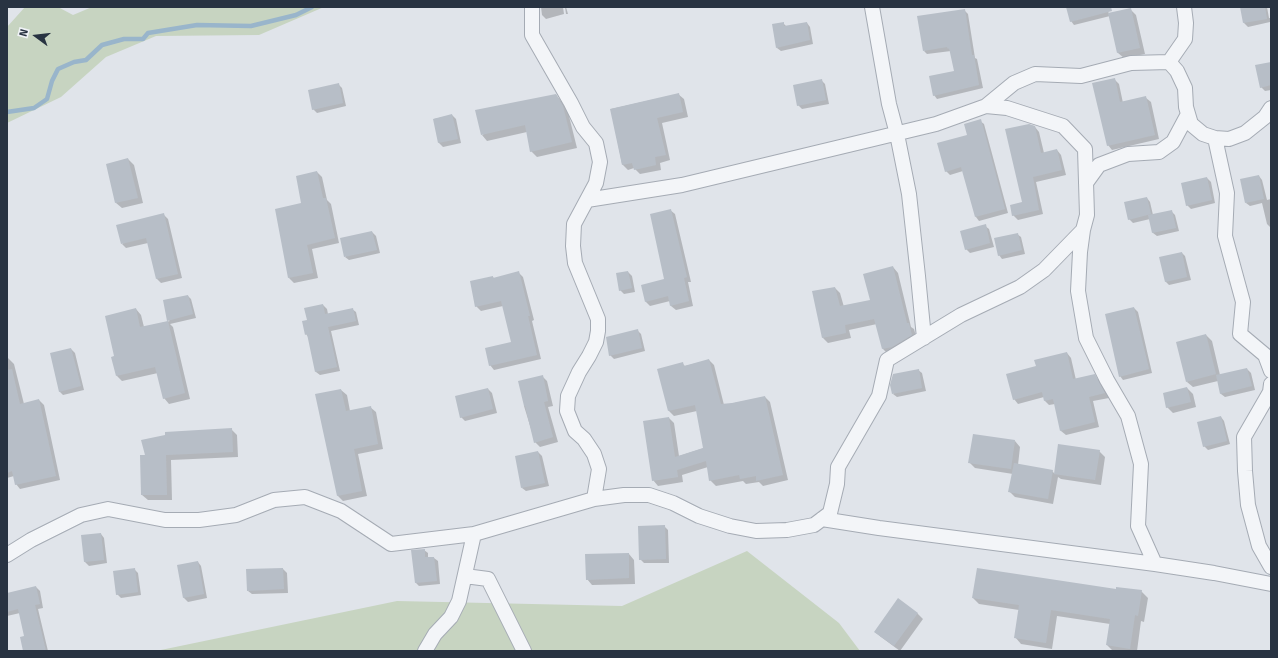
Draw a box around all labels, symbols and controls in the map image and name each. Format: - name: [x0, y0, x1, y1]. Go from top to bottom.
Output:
- north arrow: [16, 16, 56, 56]
- text: N: [17, 28, 31, 38]

